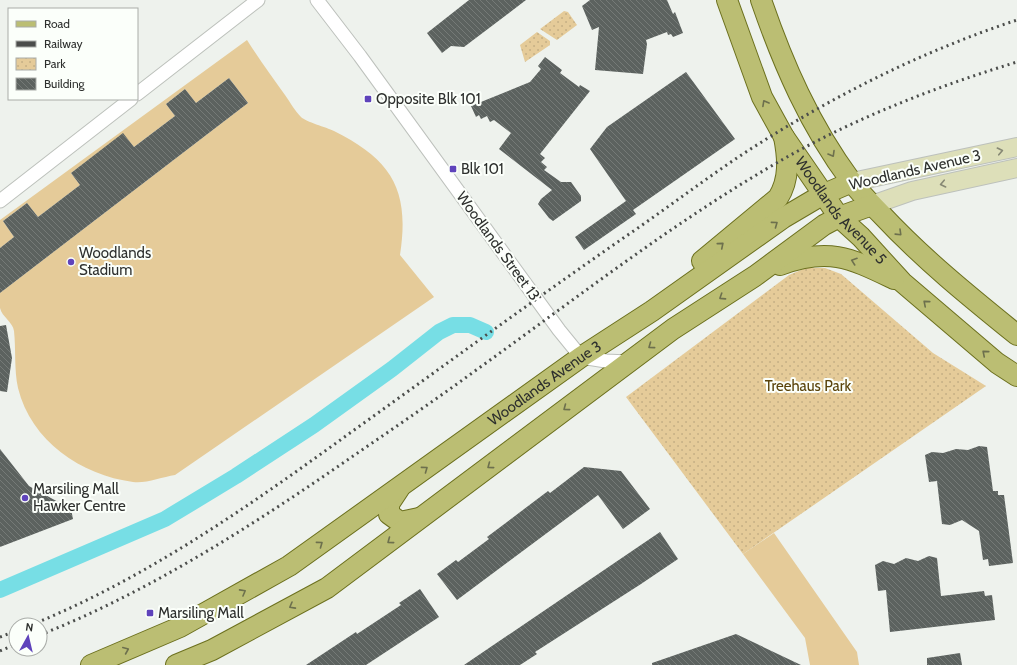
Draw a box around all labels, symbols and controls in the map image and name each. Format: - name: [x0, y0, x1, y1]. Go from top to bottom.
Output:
- legend: [8, 8, 138, 100]
- text: Road: [44, 16, 70, 31]
- text: Railway: [44, 36, 82, 51]
- text: Park: [44, 56, 66, 71]
- text: Building: [44, 76, 86, 91]
- place label: Opposite Blk 101: [376, 90, 481, 108]
- marker: Opposite Blk 101: [363, 94, 373, 104]
- one-way arrow: [763, 99, 770, 107]
- street label: Woodlands Avenue 3: [847, 146, 983, 194]
- one-way arrow: [996, 148, 1003, 156]
- one-way arrow: [828, 150, 835, 157]
- street label: Woodlands Avenue 5: [791, 153, 890, 268]
- place label: Blk 101: [461, 160, 504, 178]
- marker: Blk 101: [448, 164, 458, 174]
- one-way arrow: [940, 179, 946, 187]
- street label: Woodlands Street 13: [452, 188, 544, 304]
- one-way arrow: [770, 222, 777, 229]
- one-way arrow: [894, 228, 902, 236]
- one-way arrow: [716, 243, 724, 250]
- place label: Woodlands Stadium: [79, 244, 151, 279]
- marker: Woodlands Stadium: [66, 257, 76, 267]
- one-way arrow: [851, 257, 858, 266]
- one-way arrow: [719, 293, 726, 300]
- one-way arrow: [924, 301, 931, 308]
- street label: Woodlands Avenue 3: [485, 337, 605, 430]
- one-way arrow: [648, 341, 655, 348]
- one-way arrow: [982, 351, 990, 358]
- park label: Treehaus Park: [765, 377, 851, 395]
- one-way arrow: [564, 404, 571, 411]
- one-way arrow: [488, 461, 495, 468]
- one-way arrow: [421, 466, 428, 474]
- place label: Marsiling Mall Hawker Centre: [33, 480, 126, 515]
- marker: Marsiling Mall Hawker Centre: [20, 493, 30, 503]
- one-way arrow: [387, 536, 394, 543]
- one-way arrow: [316, 542, 323, 549]
- one-way arrow: [239, 589, 246, 596]
- one-way arrow: [289, 602, 296, 609]
- place label: Marsiling Mall: [158, 604, 244, 622]
- marker: Marsiling Mall: [145, 608, 155, 618]
- north arrow: [8, 617, 48, 657]
- text: N: [25, 620, 34, 635]
- one-way arrow: [123, 646, 130, 654]

